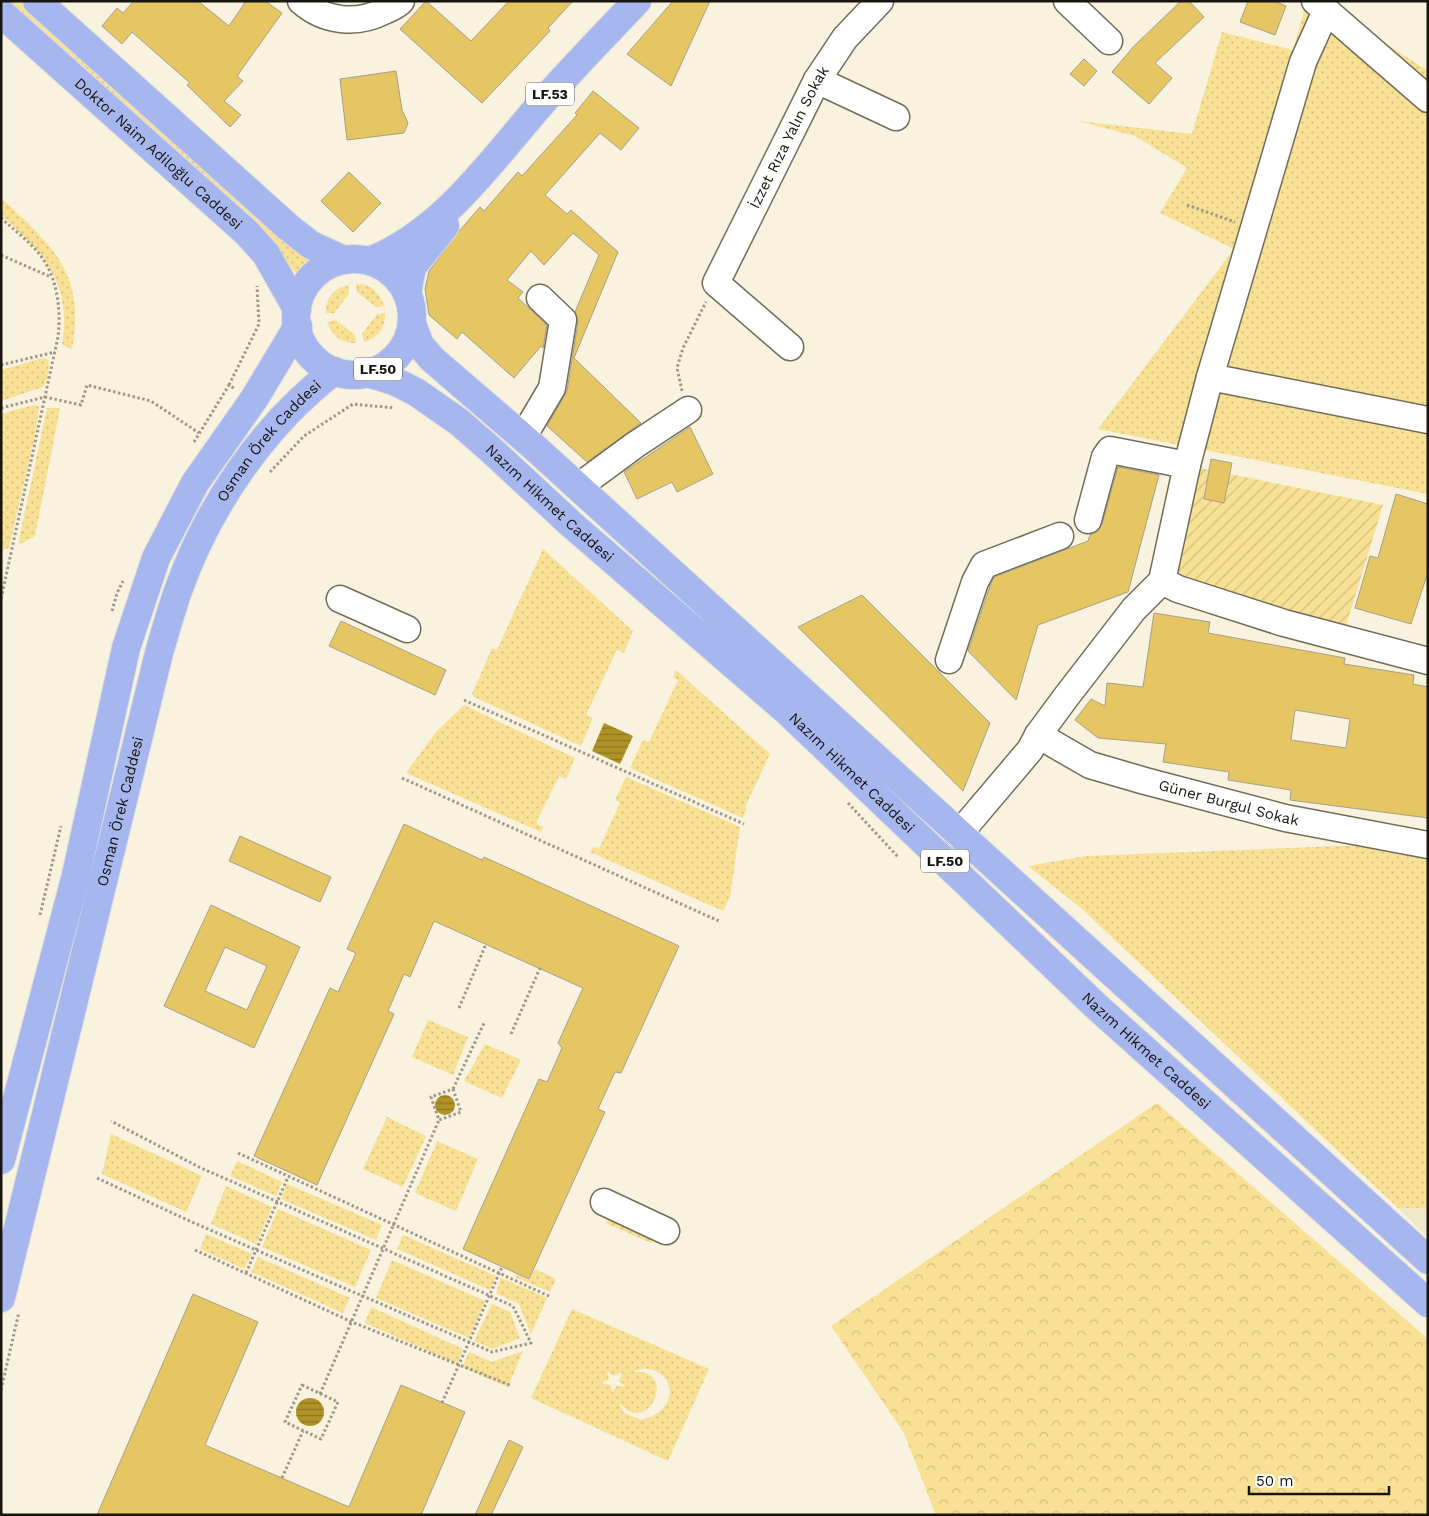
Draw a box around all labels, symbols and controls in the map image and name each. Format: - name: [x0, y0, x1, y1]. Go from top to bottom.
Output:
- street label: İzzet Rıza Yalın Sokak: [746, 62, 833, 211]
- street label: Doktor Naim Adiloğlu Caddesi: [71, 74, 246, 233]
- road number: LF.53: [526, 82, 574, 106]
- road number: LF.50: [354, 358, 402, 380]
- street label: Osman Örek Caddesi: [213, 376, 325, 505]
- street label: Nazım Hikmet Caddesi: [482, 441, 617, 566]
- street label: Nazım Hikmet Caddesi: [785, 709, 918, 837]
- street label: Osman Örek Caddesi: [93, 735, 147, 888]
- street label: Güner Burgul Sokak: [1157, 776, 1301, 830]
- road number: LF.50: [921, 849, 969, 872]
- street label: Nazım Hikmet Caddesi: [1078, 988, 1214, 1113]
- scale bar: [1249, 1464, 1389, 1496]
- text: 50 m: [1256, 1472, 1293, 1490]

